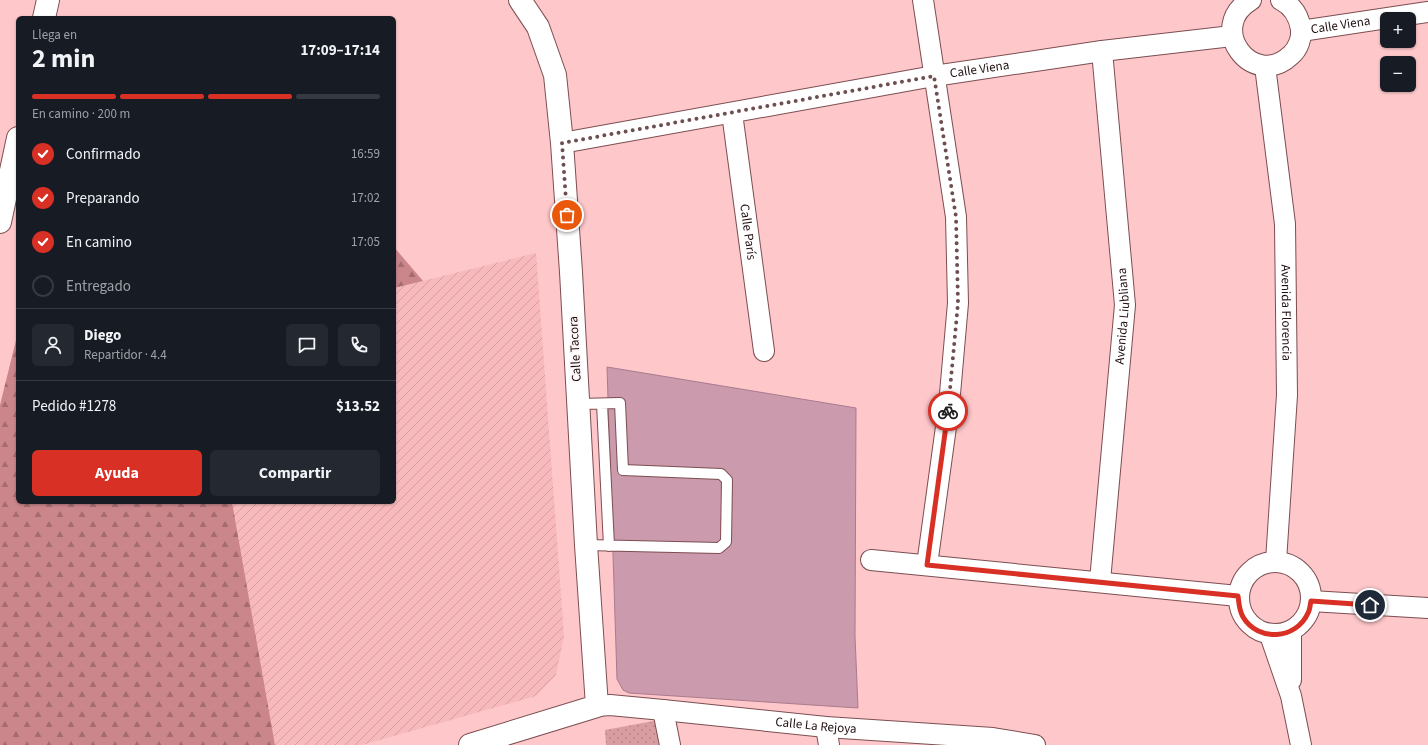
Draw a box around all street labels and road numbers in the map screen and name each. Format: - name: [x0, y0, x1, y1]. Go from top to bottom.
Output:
- street label: Calle Viena: [1310, 12, 1371, 38]
- street label: Calle Viena: [949, 56, 1010, 83]
- street label: Calle París: [735, 203, 761, 262]
- street label: Avenida Florencia: [1276, 264, 1296, 361]
- street label: Avenida Liubliana: [1111, 267, 1134, 365]
- street label: Calle Tacora: [564, 316, 586, 382]
- street label: Calle La Rejoya: [774, 713, 857, 738]

